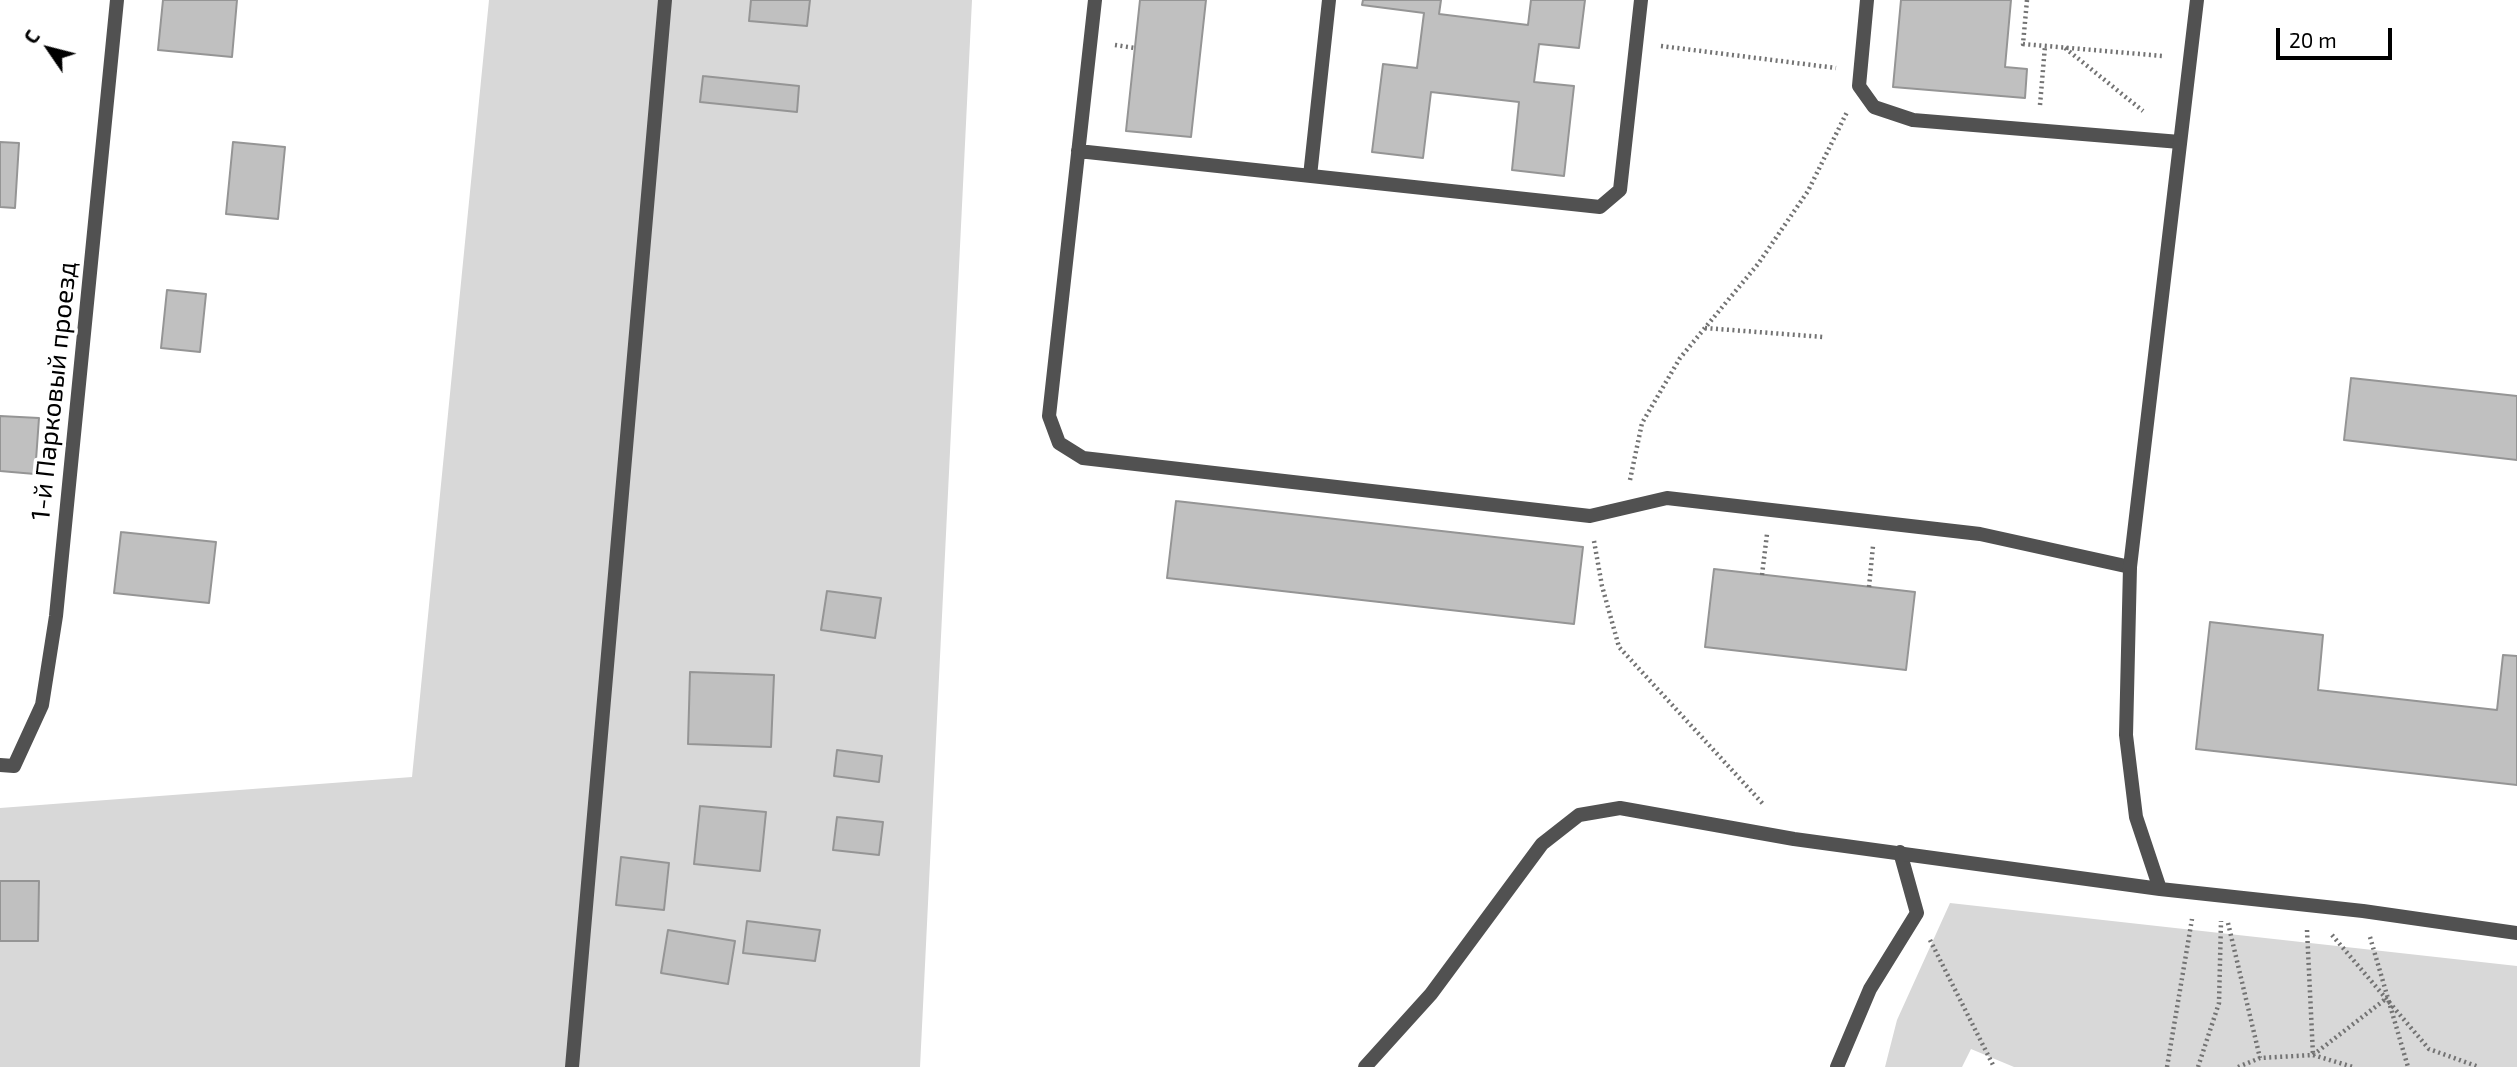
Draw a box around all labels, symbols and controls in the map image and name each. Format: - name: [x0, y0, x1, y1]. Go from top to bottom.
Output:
- north arrow: [14, 14, 84, 84]
- scale bar: [2279, 14, 2394, 58]
- text: С: [19, 25, 44, 48]
- text: 20 m: [2289, 27, 2337, 52]
- street label: 1-й Парковый проезд: [25, 260, 83, 522]

